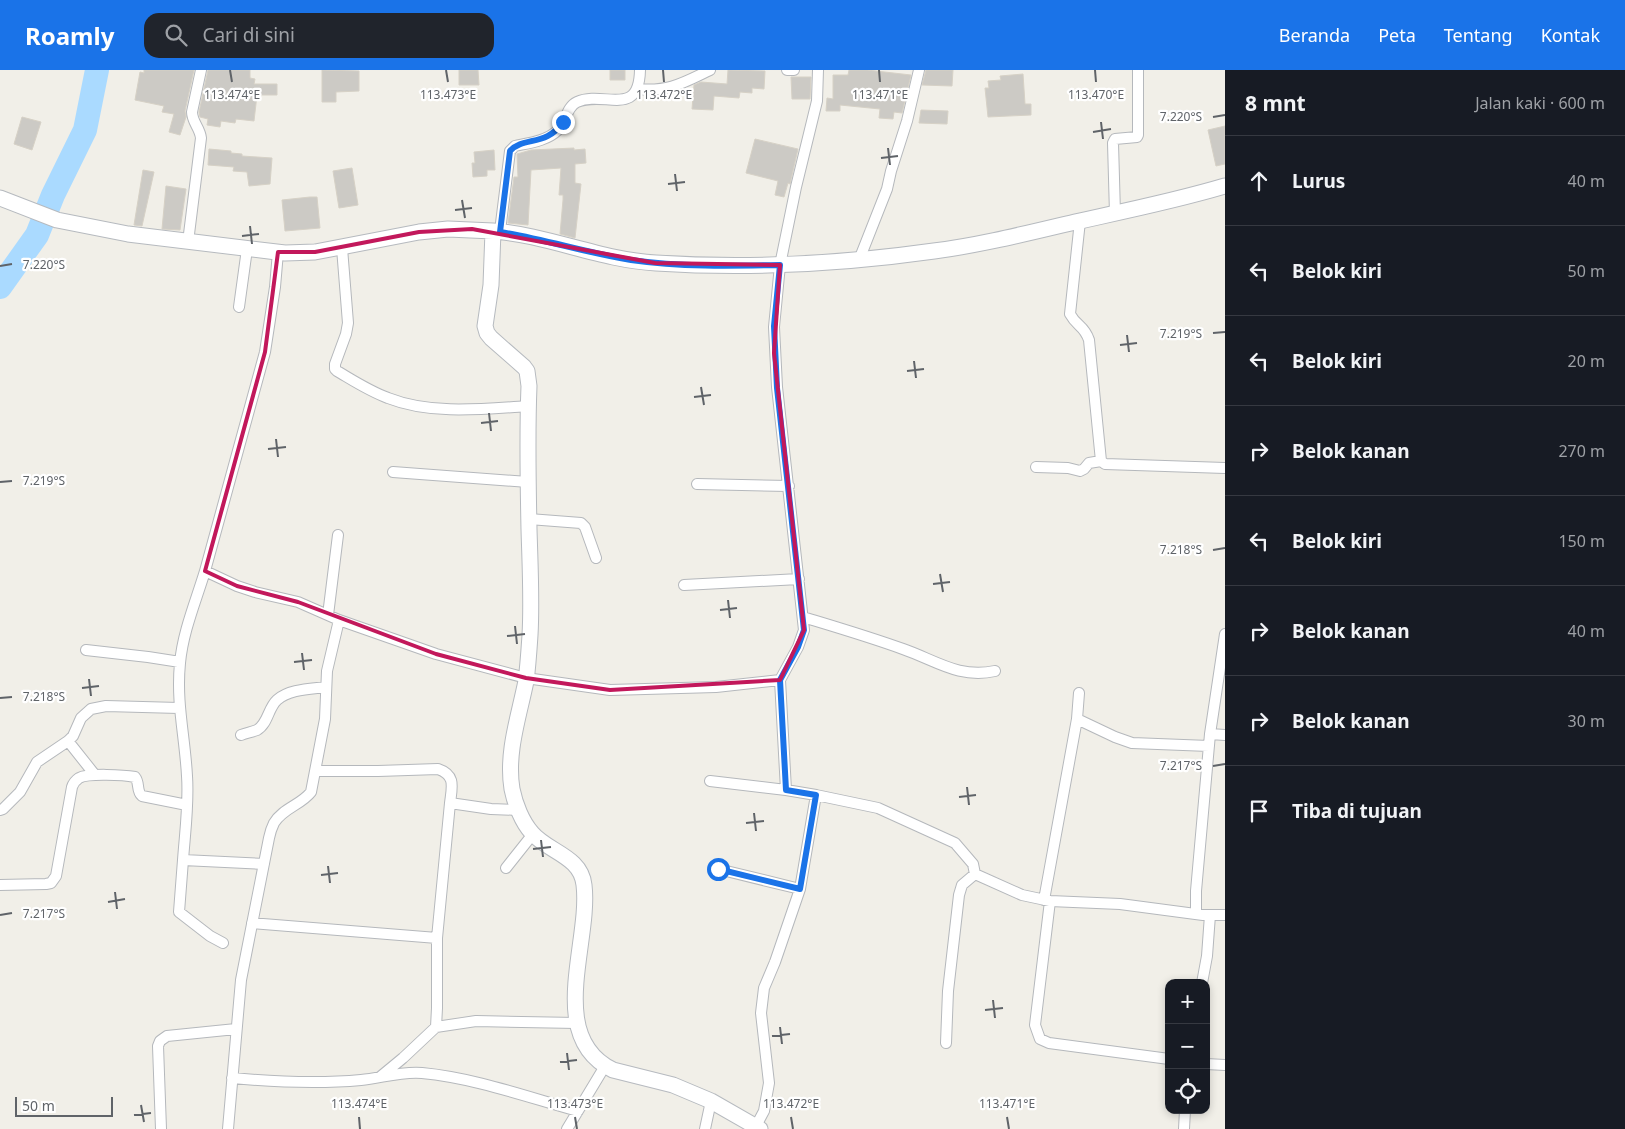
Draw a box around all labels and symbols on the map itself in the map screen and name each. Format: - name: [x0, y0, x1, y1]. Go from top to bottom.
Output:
- text: 113.474°E: [204, 86, 260, 103]
- text: 113.473°E: [420, 86, 476, 103]
- text: 113.472°E: [636, 86, 692, 103]
- text: 113.471°E: [852, 86, 908, 103]
- text: 113.470°E: [1068, 86, 1124, 103]
- text: 7.220°S: [1160, 108, 1203, 125]
- route end: [552, 111, 575, 134]
- text: 7.220°S: [23, 256, 66, 273]
- text: 7.219°S: [1160, 325, 1203, 342]
- text: 7.219°S: [23, 472, 66, 489]
- text: 7.218°S: [1160, 541, 1203, 558]
- text: 7.218°S: [23, 688, 66, 705]
- text: 7.217°S: [1160, 757, 1203, 774]
- route start: [707, 858, 730, 881]
- text: 7.217°S: [23, 905, 66, 922]
- scale bar: [15, 1094, 112, 1117]
- text: 113.474°E: [331, 1095, 387, 1112]
- text: 113.473°E: [547, 1095, 603, 1112]
- text: 113.472°E: [763, 1095, 819, 1112]
- text: 113.471°E: [979, 1095, 1035, 1112]

